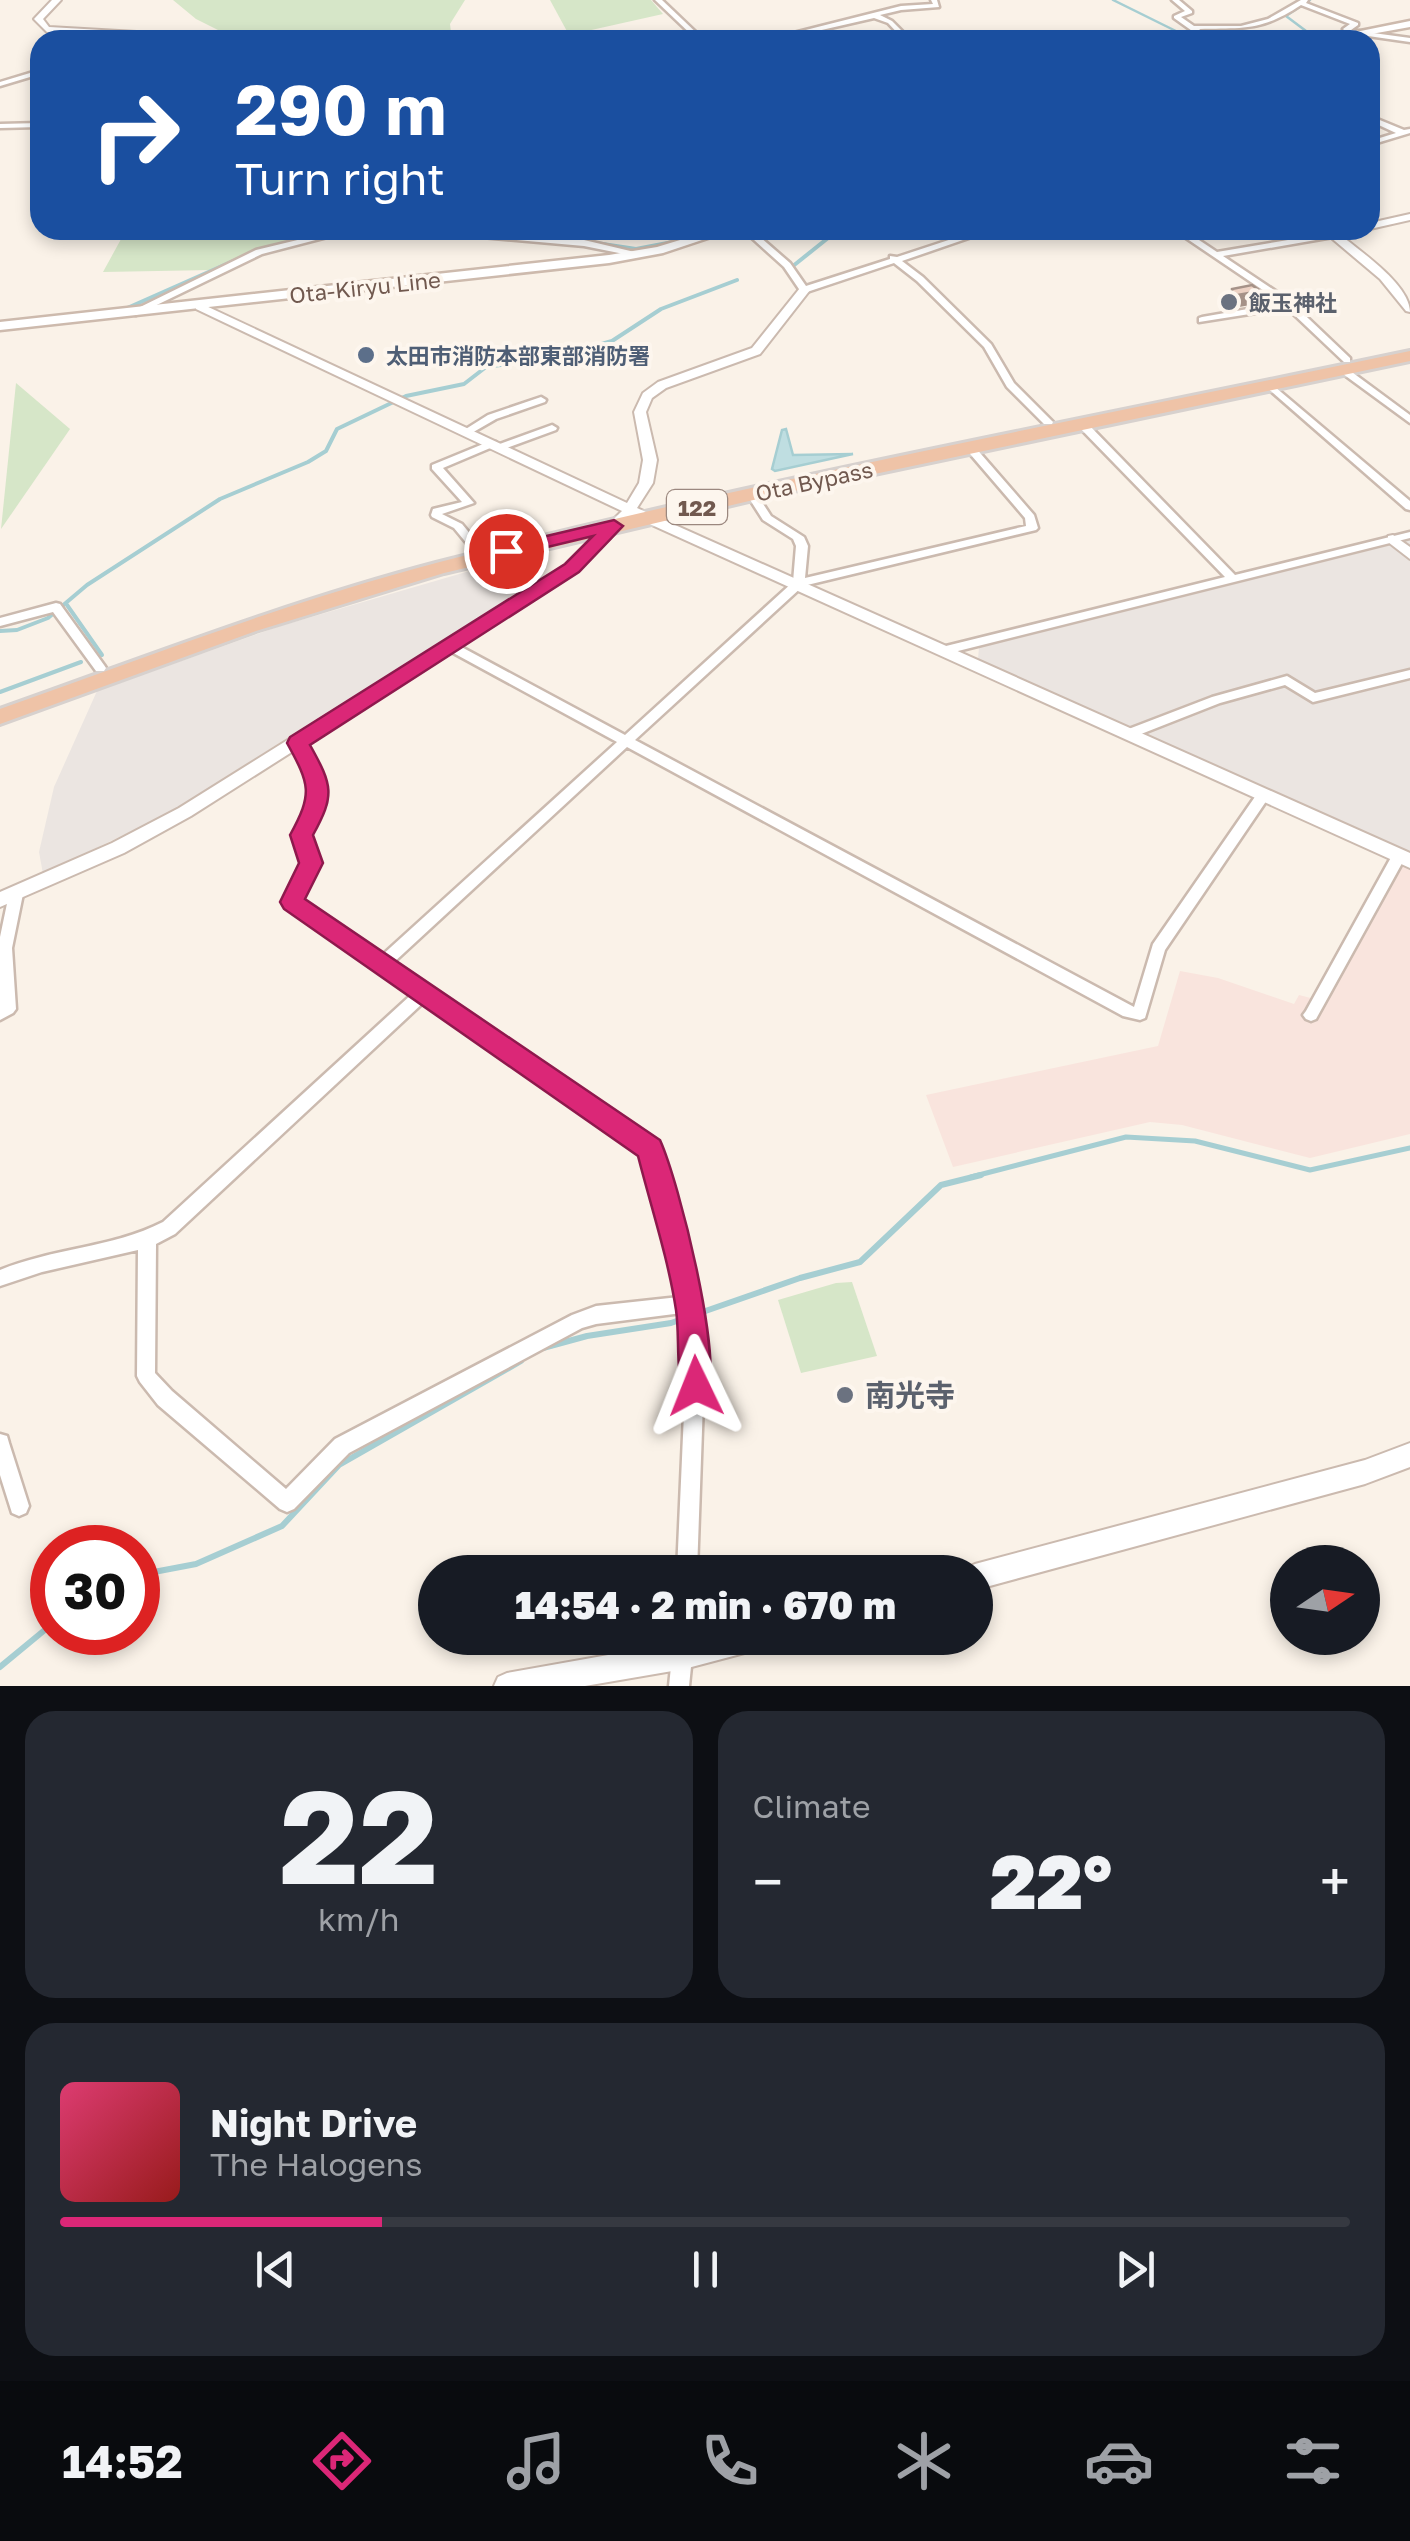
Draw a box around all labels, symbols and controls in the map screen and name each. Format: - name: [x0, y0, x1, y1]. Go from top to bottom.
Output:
- text: 290 m: [235, 66, 446, 150]
- icon: right: [70, 70, 200, 200]
- text: Turn right: [235, 151, 445, 205]
- street label: Ota-Kiryu Line: [288, 266, 442, 308]
- place label: 飯玉神社: [1248, 289, 1337, 316]
- marker: 飯玉神社: [1218, 291, 1240, 313]
- place label: 太田市消防本部東部消防署: [386, 342, 650, 369]
- marker: 太田市消防本部東部消防署: [355, 344, 377, 366]
- street label: Ota Bypass: [753, 455, 875, 507]
- road number: 122: [667, 490, 727, 524]
- pin: [464, 509, 549, 594]
- icon: arrive: [479, 524, 534, 579]
- position arrow: [644, 1334, 748, 1438]
- place label: 南光寺: [865, 1377, 955, 1413]
- marker: 南光寺: [834, 1384, 856, 1406]
- speed limit sign: 30: [30, 1525, 160, 1655]
- north arrow: [1270, 1545, 1380, 1655]
- map controls: [1270, 1545, 1380, 1655]
- text: 14:54 · 2 min · 670 m: [515, 1582, 896, 1627]
- text: 22: [279, 1757, 438, 1913]
- text: Climate: [753, 1787, 871, 1825]
- text: 22°: [990, 1835, 1112, 1926]
- text: −: [753, 1848, 783, 1914]
- text: +: [1320, 1848, 1350, 1914]
- text: km/h: [318, 1900, 399, 1938]
- text: Night Drive: [210, 2100, 417, 2145]
- text: The Halogens: [210, 2145, 422, 2183]
- icon: previous: [248, 2242, 303, 2297]
- icon: pause: [678, 2242, 733, 2297]
- icon: next: [1108, 2242, 1163, 2297]
- icon: directions: [307, 2426, 377, 2496]
- icon: music: [501, 2426, 571, 2496]
- icon: phone: [695, 2426, 765, 2496]
- icon: climate: [889, 2426, 959, 2496]
- icon: car: [1084, 2426, 1154, 2496]
- icon: filters: [1278, 2426, 1348, 2496]
- text: 14:52: [62, 2434, 183, 2488]

